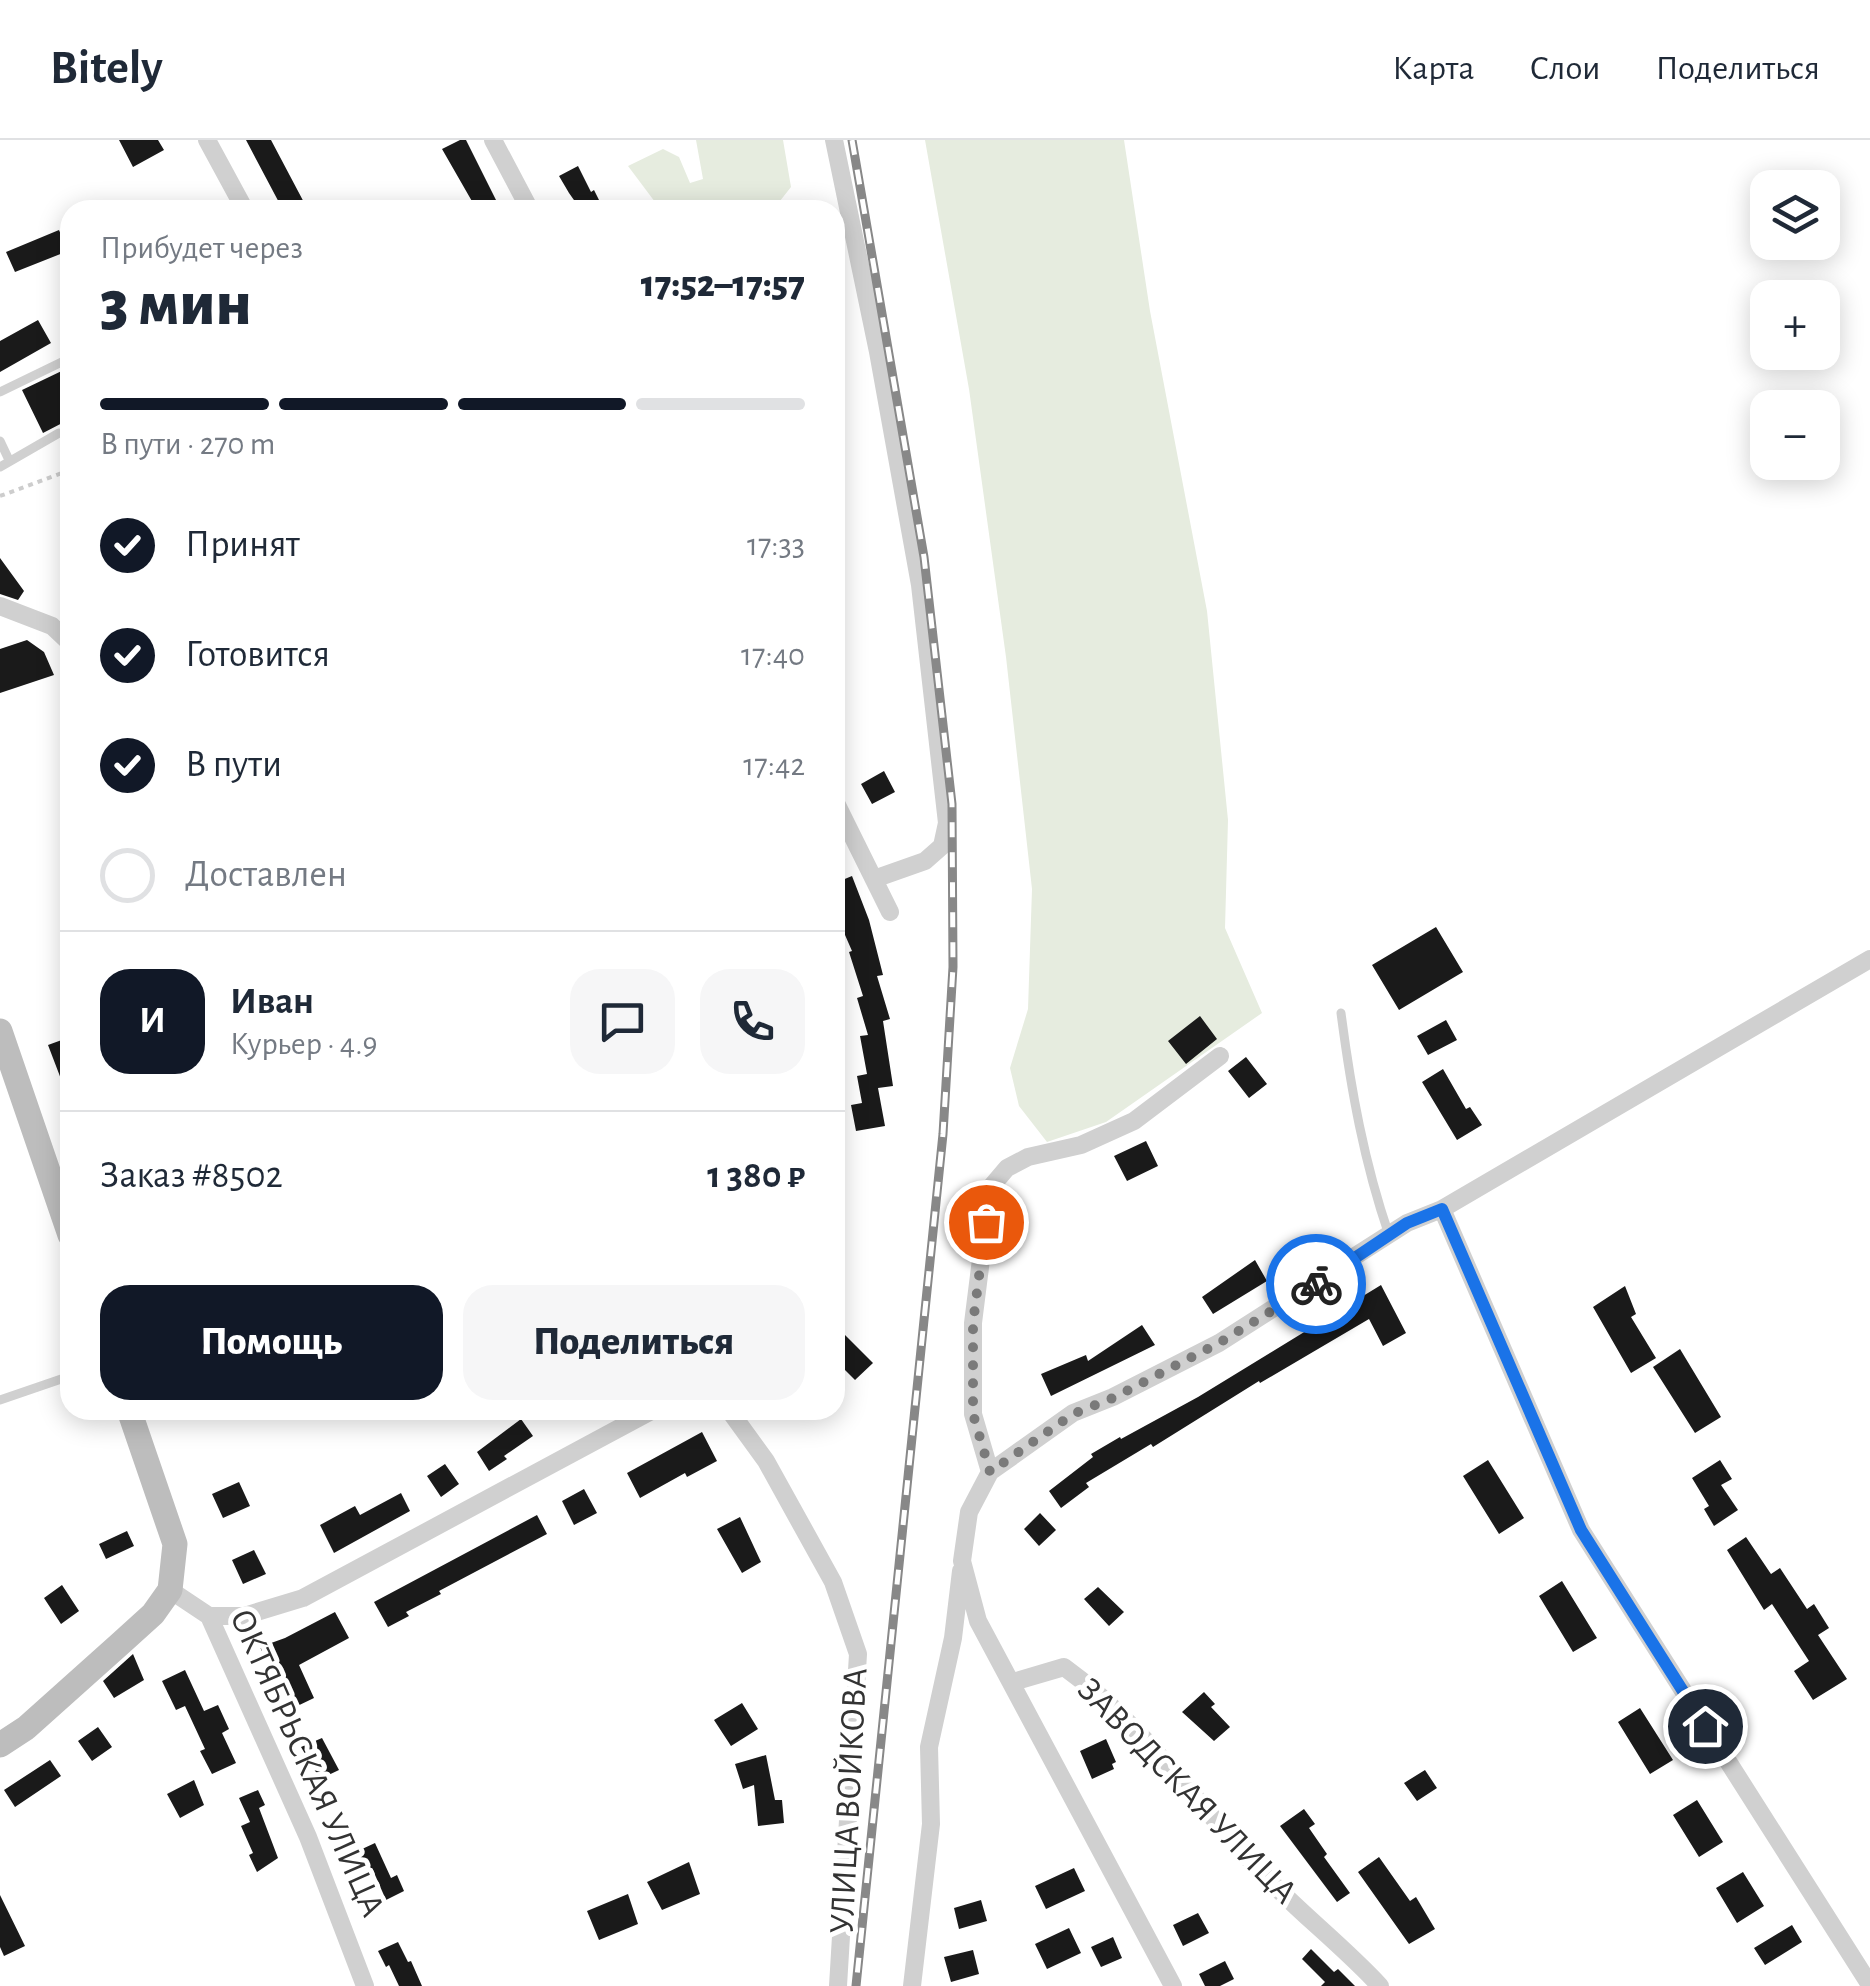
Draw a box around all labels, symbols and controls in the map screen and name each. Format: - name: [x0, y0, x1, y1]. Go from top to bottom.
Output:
- text: Bitely: [50, 45, 163, 93]
- text: Карта: [1392, 51, 1474, 86]
- text: Слои: [1529, 51, 1601, 86]
- text: Поделиться: [1656, 51, 1820, 86]
- map controls: [1750, 170, 1840, 480]
- button: layers: [1750, 170, 1840, 260]
- text: Прибудет через: [100, 232, 303, 264]
- text: 17:52–17:57: [641, 266, 805, 304]
- text: 3 мин: [100, 272, 252, 337]
- button: +: [1750, 280, 1840, 370]
- button: −: [1750, 390, 1840, 480]
- text: В пути · 270 m: [100, 428, 275, 460]
- icon: check: [100, 518, 155, 573]
- text: Принят: [185, 526, 300, 564]
- text: 17:33: [747, 529, 805, 561]
- icon: check: [100, 628, 155, 683]
- text: Готовится: [185, 636, 330, 674]
- text: 17:40: [741, 639, 805, 671]
- icon: check: [100, 738, 155, 793]
- text: В пути: [185, 746, 282, 784]
- text: 17:42: [743, 749, 805, 781]
- text: Доставлен: [185, 856, 347, 894]
- button: chat: [570, 969, 675, 1074]
- button: phone: [700, 969, 805, 1074]
- text: Иван: [230, 983, 314, 1021]
- text: И: [139, 1002, 166, 1040]
- text: Курьер · 4.9: [230, 1028, 378, 1060]
- text: Заказ #8502: [100, 1157, 283, 1195]
- text: 1 380 ₽: [707, 1157, 805, 1195]
- pin: [944, 1180, 1029, 1265]
- icon: bag: [959, 1195, 1014, 1250]
- courier: [1266, 1234, 1366, 1334]
- icon: bike: [1289, 1257, 1344, 1312]
- button: Помощь: [100, 1285, 443, 1400]
- button: Поделиться: [463, 1285, 805, 1400]
- street label: ОКТЯБРЬСКАЯ УЛИЦА: [223, 1604, 391, 1922]
- street label: УЛИЦА ВОЙКОВА: [825, 1667, 873, 1935]
- street label: ЗАВОДСКАЯ УЛИЦА: [1071, 1672, 1303, 1910]
- pin: [1663, 1684, 1748, 1769]
- icon: home: [1678, 1699, 1733, 1754]

